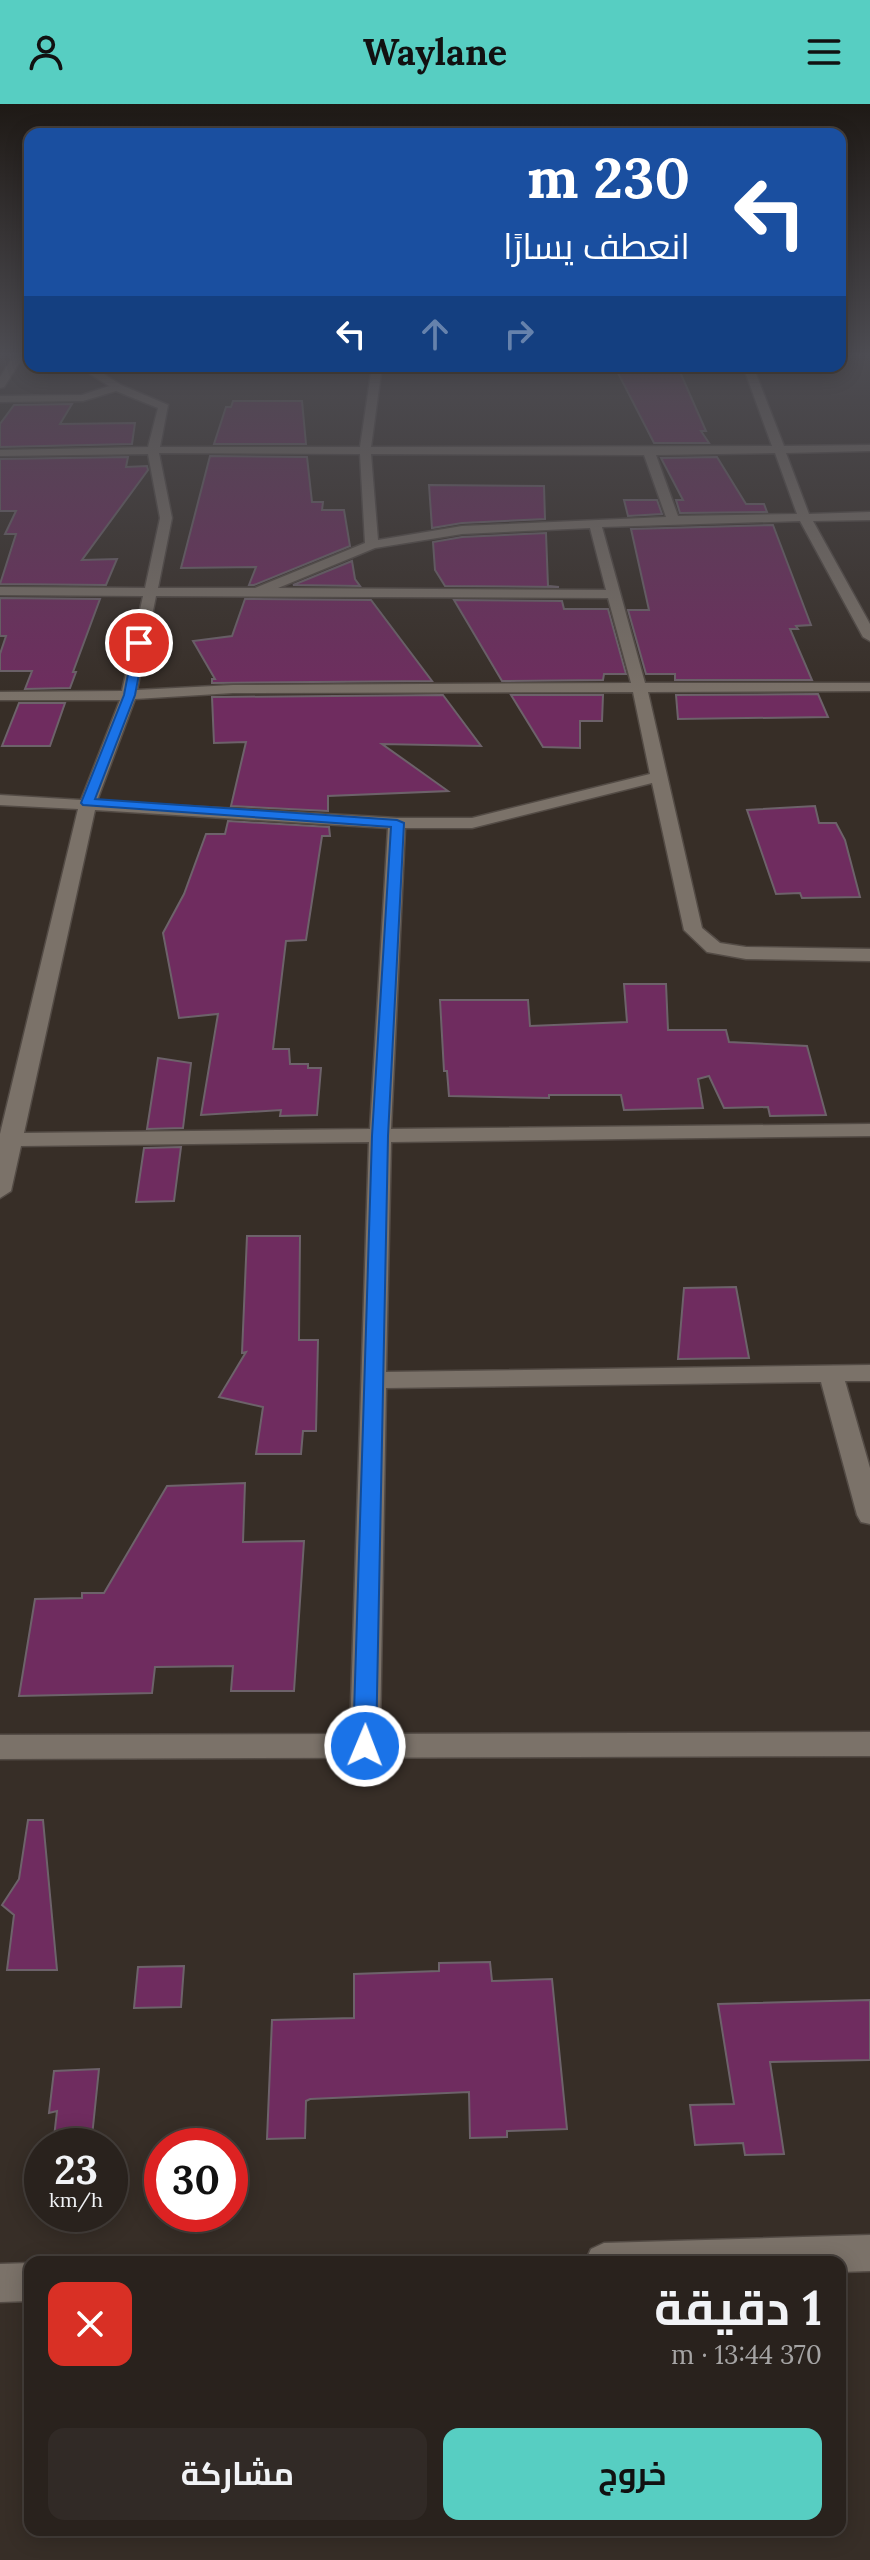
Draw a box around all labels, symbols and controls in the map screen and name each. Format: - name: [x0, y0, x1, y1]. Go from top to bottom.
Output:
- text: Waylane: [363, 29, 507, 75]
- icon: person: [24, 30, 68, 74]
- icon: menu: [802, 30, 846, 74]
- text: 230 m: [527, 142, 690, 213]
- icon: left: [718, 160, 822, 264]
- text: انعطف يسارًا: [503, 223, 690, 269]
- icon: left: [329, 312, 373, 356]
- icon: ahead: [413, 312, 457, 356]
- icon: right: [497, 312, 541, 356]
- pin: [105, 609, 173, 677]
- icon: arrive: [117, 621, 161, 665]
- position arrow: [323, 1704, 407, 1788]
- speed limit sign: 30: [144, 2128, 248, 2232]
- text: 23: [54, 2144, 98, 2195]
- text: km/h: [49, 2187, 103, 2212]
- text: 1 دقيقة: [654, 2277, 822, 2338]
- button: close: [48, 2282, 132, 2366]
- text: 370 m · 13:44: [671, 2338, 822, 2371]
- button: مشاركة: [48, 2428, 427, 2520]
- button: خروج: [443, 2428, 822, 2520]

